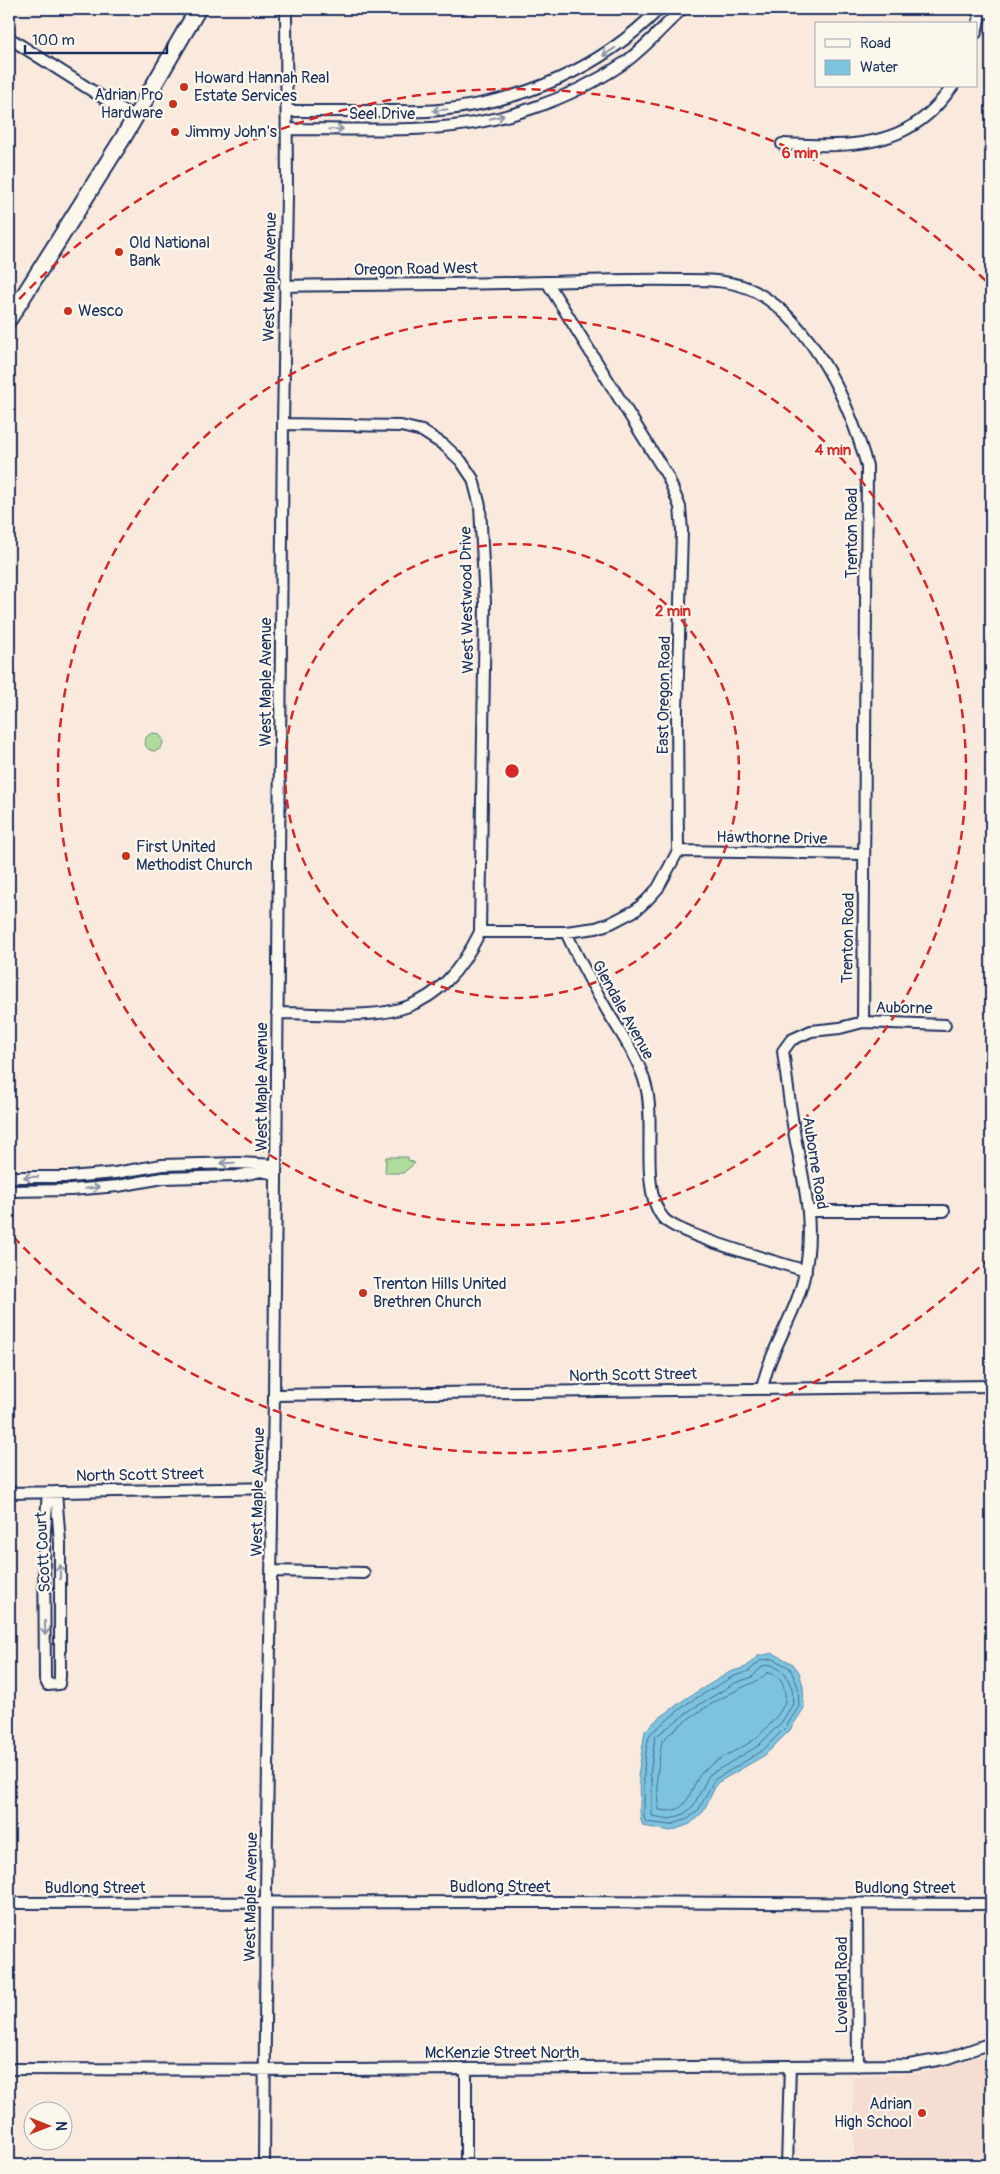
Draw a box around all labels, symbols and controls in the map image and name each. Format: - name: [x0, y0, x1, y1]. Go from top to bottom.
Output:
- scale bar: [25, 22, 168, 54]
- legend: [815, 22, 978, 88]
- text: 100 m: [32, 31, 75, 50]
- text: Road: [860, 34, 891, 53]
- one-way arrow: [602, 47, 616, 57]
- text: Water: [860, 58, 899, 77]
- place label: Howard Hannah Real Estate Services: [194, 68, 330, 106]
- marker: Howard Hannah Real Estate Services: [178, 81, 190, 93]
- place label: Adrian Pro Hardware: [94, 85, 163, 123]
- marker: Adrian Pro Hardware: [167, 98, 179, 110]
- street label: Seel Drive: [349, 104, 415, 124]
- one-way arrow: [433, 105, 449, 115]
- one-way arrow: [489, 112, 505, 121]
- place label: Jimmy John's: [185, 122, 277, 142]
- one-way arrow: [328, 124, 344, 134]
- marker: Jimmy John's: [169, 126, 181, 138]
- text: 6 min: [782, 144, 819, 163]
- street label: West Maple Avenue: [259, 212, 281, 342]
- place label: Old National Bank: [129, 233, 210, 271]
- marker: Old National Bank: [113, 246, 125, 258]
- street label: Oregon Road West: [354, 258, 479, 280]
- place label: Wesco: [78, 301, 124, 321]
- marker: Wesco: [62, 305, 74, 317]
- text: 4 min: [815, 441, 852, 460]
- street label: Trenton Road: [842, 488, 862, 578]
- street label: West Westwood Drive: [456, 526, 478, 674]
- text: 2 min: [655, 602, 691, 621]
- street label: West Maple Avenue: [256, 617, 276, 747]
- street label: East Oregon Road: [653, 636, 675, 754]
- centre of rings: [503, 762, 521, 780]
- street label: Hawthorne Drive: [716, 827, 828, 849]
- place label: First United Methodist Church: [136, 837, 253, 875]
- marker: First United Methodist Church: [120, 850, 132, 862]
- street label: Trenton Road: [837, 892, 859, 984]
- street label: Glendale Avenue: [587, 957, 659, 1063]
- street label: Auborne: [875, 998, 933, 1018]
- street label: West Maple Avenue: [252, 1022, 272, 1152]
- street label: Auborne Road: [798, 1115, 832, 1211]
- one-way arrow: [220, 1159, 236, 1168]
- one-way arrow: [23, 1172, 40, 1182]
- one-way arrow: [84, 1183, 100, 1193]
- place label: Trenton Hills United Brethren Church: [373, 1274, 507, 1312]
- marker: Trenton Hills United Brethren Church: [357, 1287, 369, 1299]
- street label: North Scott Street: [569, 1364, 698, 1386]
- street label: West Maple Avenue: [247, 1427, 269, 1557]
- street label: North Scott Street: [76, 1464, 205, 1486]
- street label: Scott Court: [31, 1510, 55, 1593]
- one-way arrow: [55, 1565, 65, 1581]
- one-way arrow: [40, 1620, 50, 1636]
- street label: West Maple Avenue: [240, 1832, 262, 1962]
- street label: Budlong Street: [449, 1877, 551, 1897]
- street label: Budlong Street: [44, 1878, 146, 1898]
- street label: Budlong Street: [854, 1878, 956, 1898]
- street label: Loveland Road: [832, 1937, 852, 2033]
- street label: McKenzie Street North: [425, 2043, 579, 2063]
- place label: Adrian High School: [834, 2094, 912, 2132]
- north arrow: [22, 2102, 72, 2152]
- marker: Adrian High School: [916, 2107, 928, 2119]
- text: N: [52, 2121, 69, 2131]

